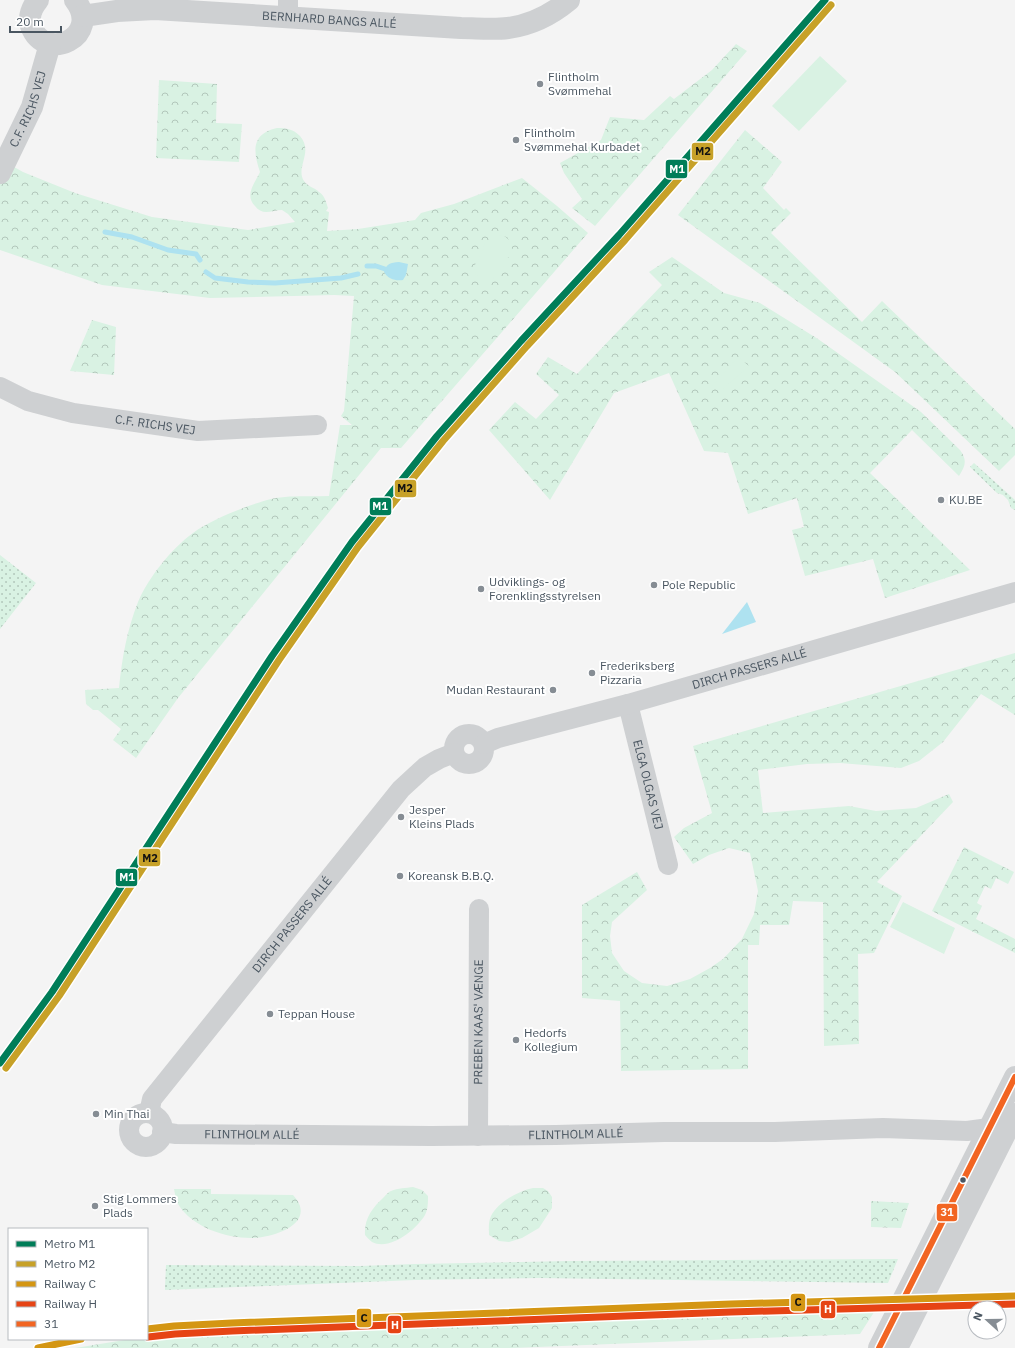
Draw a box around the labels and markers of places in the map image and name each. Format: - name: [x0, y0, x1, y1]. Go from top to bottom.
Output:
- place label: Flintholm Svømmehal: [548, 69, 612, 98]
- marker: Flintholm Svømmehal: [535, 79, 545, 89]
- place label: Flintholm Svømmehal Kurbadet: [524, 125, 640, 154]
- marker: Flintholm Svømmehal Kurbadet: [511, 135, 521, 145]
- place label: KU.BE: [949, 492, 983, 507]
- marker: KU.BE: [936, 495, 946, 505]
- place label: Udviklings- og Forenklingsstyrelsen: [489, 574, 601, 603]
- place label: Pole Republic: [662, 577, 736, 592]
- marker: Pole Republic: [649, 580, 659, 590]
- marker: Udviklings- og Forenklingsstyrelsen: [476, 584, 486, 594]
- place label: Frederiksberg Pizzaria: [600, 658, 675, 687]
- marker: Frederiksberg Pizzaria: [587, 668, 597, 678]
- place label: Mudan Restaurant: [446, 682, 545, 697]
- marker: Mudan Restaurant: [548, 685, 558, 695]
- place label: Jesper Kleins Plads: [409, 802, 475, 831]
- marker: Jesper Kleins Plads: [396, 812, 406, 822]
- place label: Koreansk B.B.Q.: [408, 868, 494, 883]
- marker: Koreansk B.B.Q.: [395, 871, 405, 881]
- place label: Teppan House: [278, 1006, 356, 1021]
- marker: Teppan House: [265, 1009, 275, 1019]
- place label: Hedorfs Kollegium: [524, 1025, 578, 1054]
- marker: Hedorfs Kollegium: [511, 1035, 521, 1045]
- place label: Min Thai: [104, 1106, 149, 1121]
- marker: Min Thai: [91, 1109, 101, 1119]
- unlabelled marker: [958, 1175, 968, 1185]
- place label: Stig Lommers Plads: [103, 1191, 177, 1220]
- marker: Stig Lommers Plads: [90, 1201, 100, 1211]

